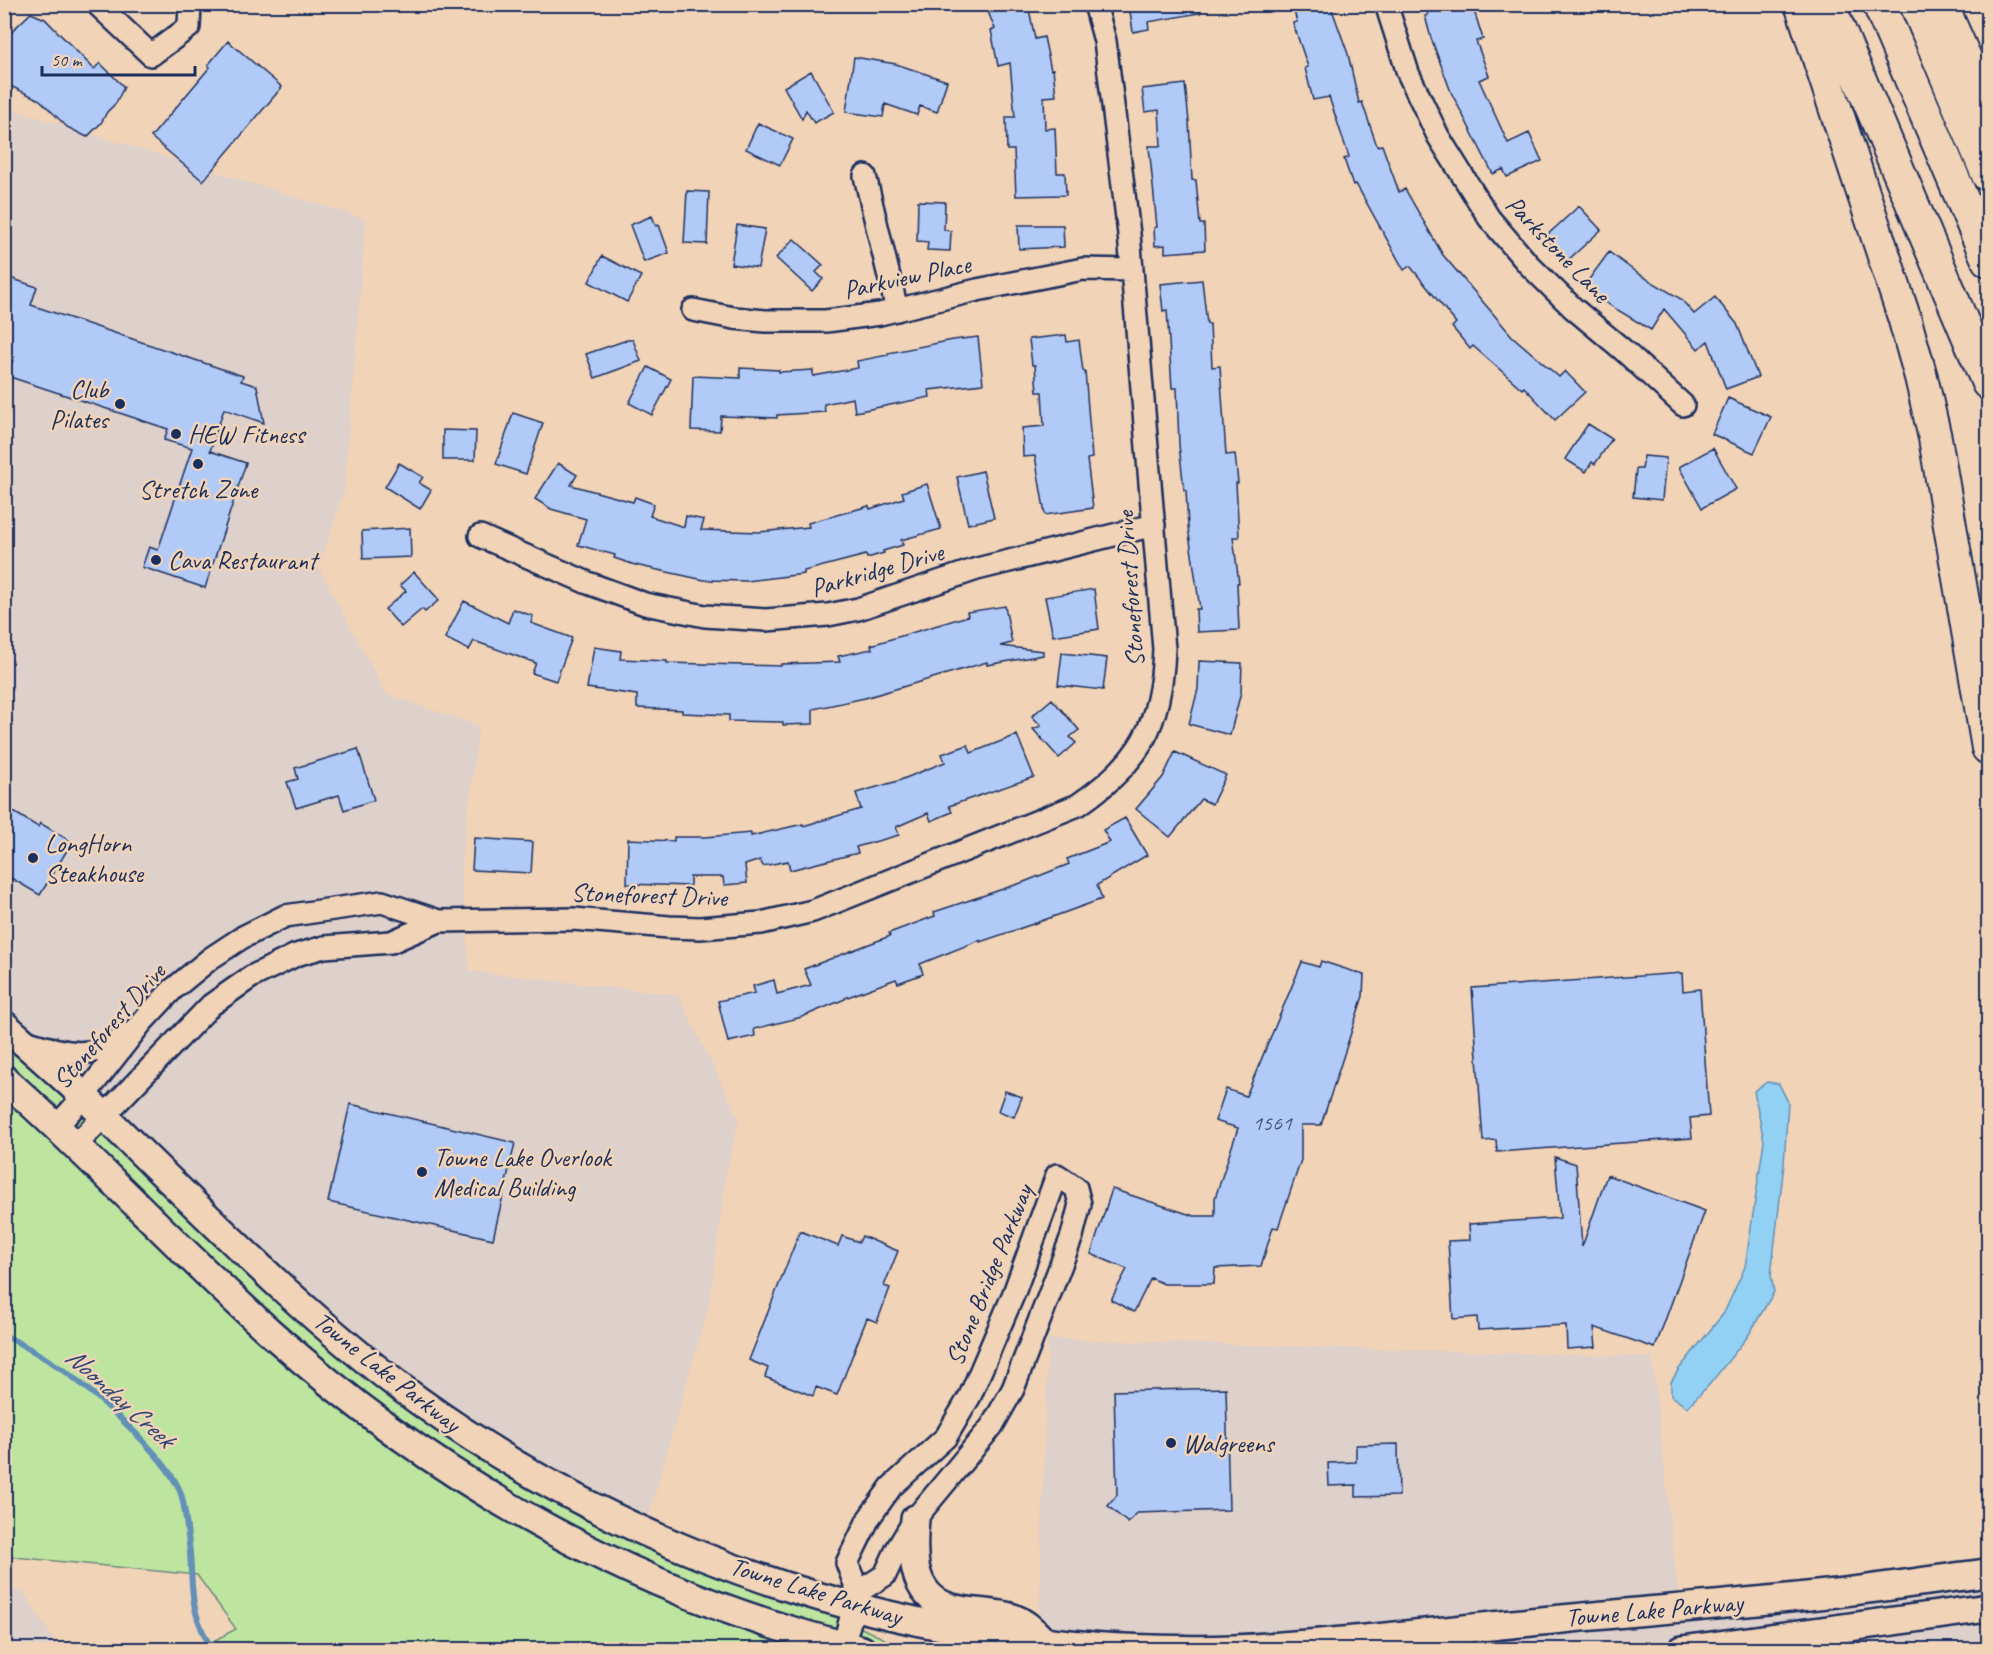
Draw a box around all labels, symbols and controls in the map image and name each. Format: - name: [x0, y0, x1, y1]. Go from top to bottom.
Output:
- scale bar: [42, 39, 195, 77]
- text: 50 m: [51, 49, 84, 71]
- street label: Parkstone Lane: [1499, 188, 1618, 311]
- street label: Parkview Place: [841, 247, 975, 307]
- place label: Club Pilates: [50, 373, 110, 436]
- marker: Club Pilates: [113, 397, 127, 411]
- place label: HEW Fitness: [188, 418, 306, 451]
- marker: HEW Fitness: [169, 427, 183, 441]
- marker: Stretch Zone: [191, 457, 205, 471]
- place label: Stretch Zone: [139, 473, 259, 506]
- street label: Stoneforest Drive: [1108, 509, 1152, 668]
- street label: Parkridge Drive: [807, 535, 949, 605]
- place label: Cava Restaurant: [168, 544, 320, 577]
- marker: Cava Restaurant: [149, 553, 163, 567]
- place label: LongHorn Steakhouse: [45, 827, 145, 890]
- marker: LongHorn Steakhouse: [26, 851, 40, 865]
- street label: Stoneforest Drive: [570, 876, 729, 914]
- street label: Stoneforest Drive: [45, 955, 174, 1096]
- house number: 1561: [1252, 1109, 1293, 1137]
- place label: Towne Lake Overlook Medical Building: [434, 1141, 613, 1204]
- marker: Towne Lake Overlook Medical Building: [415, 1165, 429, 1179]
- street label: Stone Bridge Parkway: [938, 1178, 1041, 1370]
- street label: Towne Lake Parkway: [307, 1304, 469, 1441]
- water label: Noonday Creek: [59, 1339, 184, 1457]
- place label: Walgreens: [1183, 1427, 1276, 1460]
- marker: Walgreens: [1164, 1436, 1178, 1450]
- street label: Towne Lake Parkway: [726, 1549, 908, 1633]
- street label: Towne Lake Parkway: [1564, 1586, 1746, 1634]

